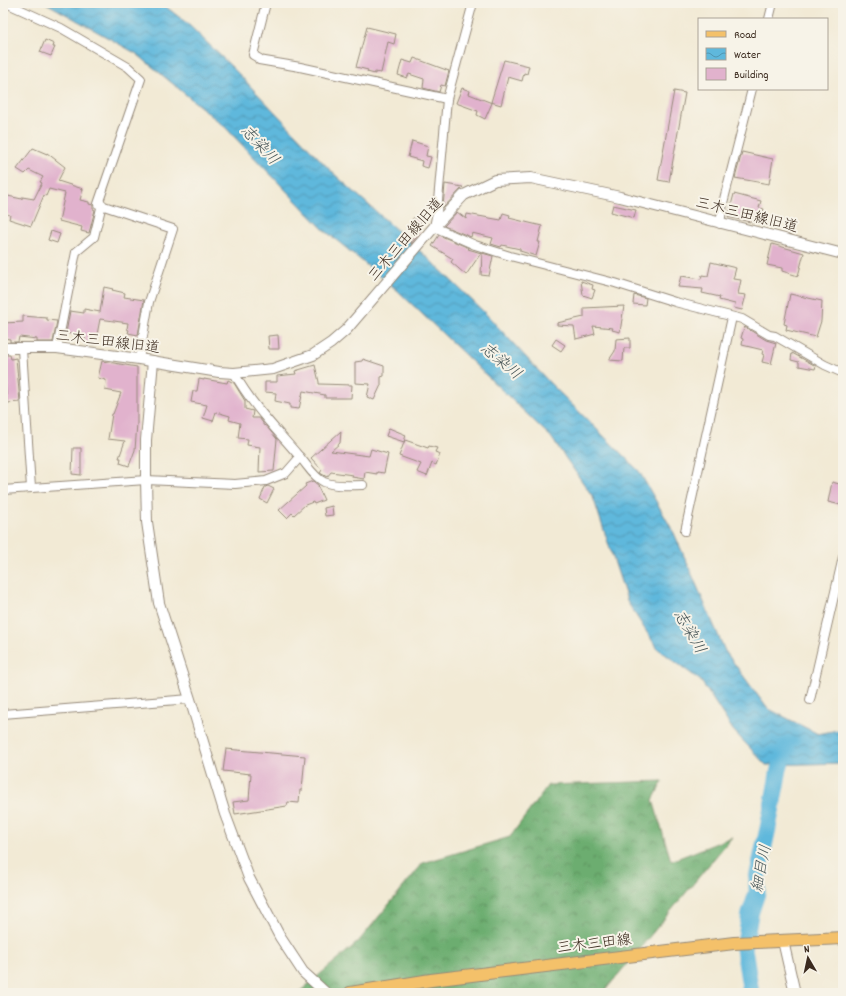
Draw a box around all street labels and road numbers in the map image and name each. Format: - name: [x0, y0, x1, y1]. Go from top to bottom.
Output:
- street label: 三木三田線旧道: [364, 193, 449, 287]
- street label: 三木三田線旧道: [693, 193, 800, 239]
- street label: 三木三田線旧道: [54, 326, 161, 360]
- street label: 三木三田線: [556, 929, 633, 960]

